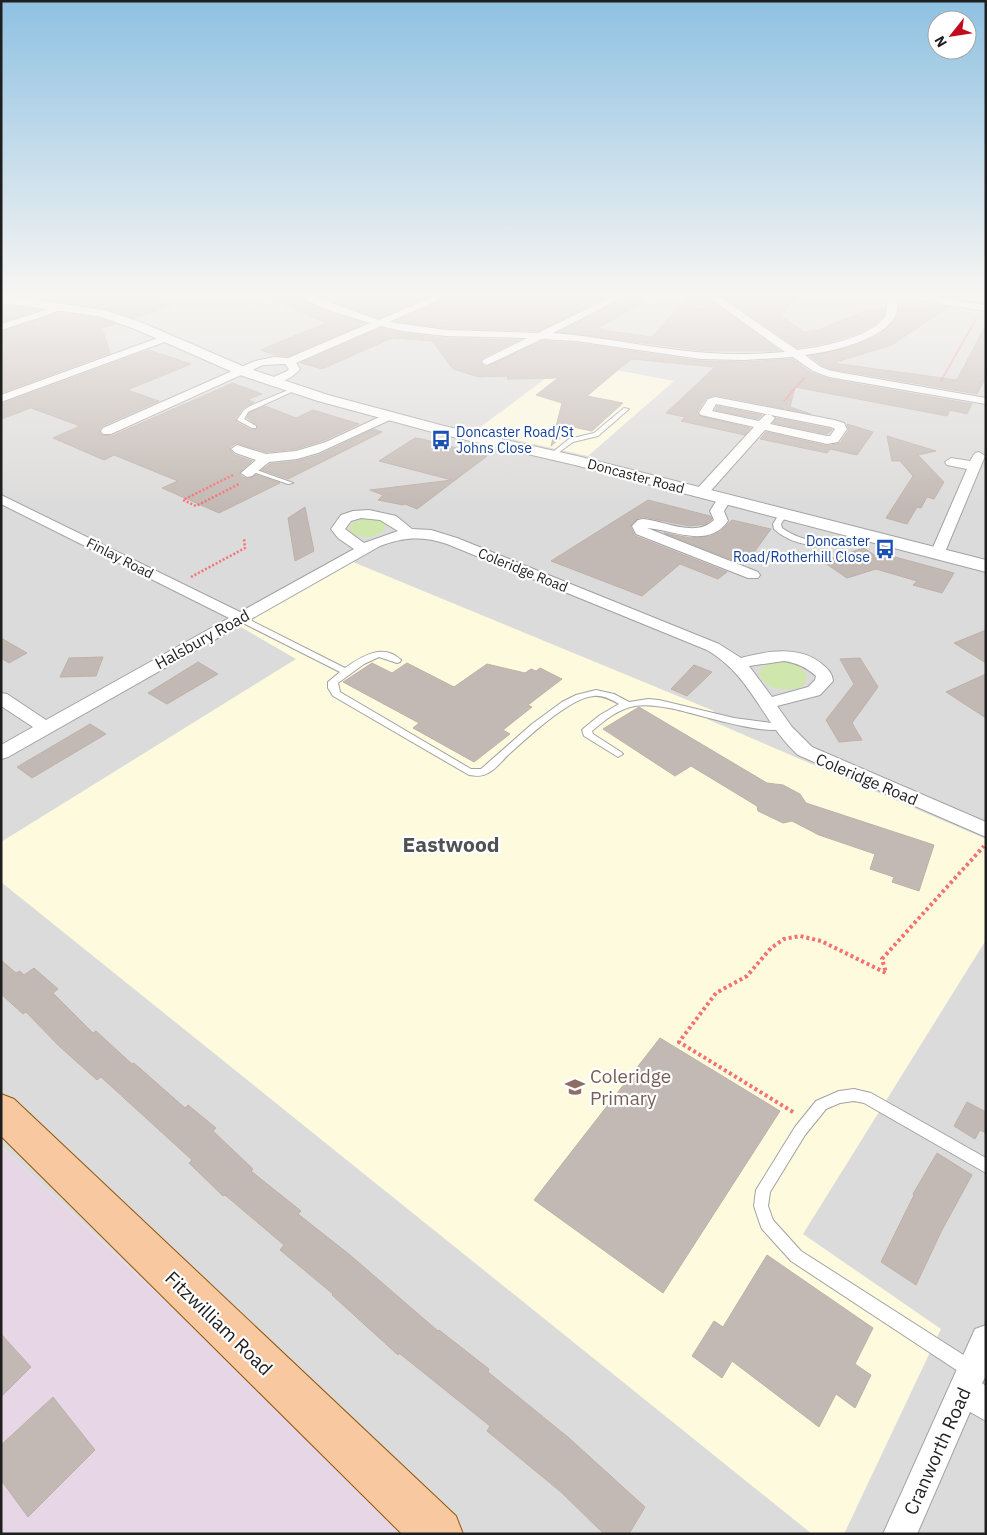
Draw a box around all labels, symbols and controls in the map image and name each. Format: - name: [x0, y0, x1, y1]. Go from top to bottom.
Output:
- north arrow: [927, 10, 977, 60]
- text: N: [930, 33, 951, 50]
- place label: Doncaster Road/St Johns Close: [456, 423, 574, 457]
- bus stop icon: Doncaster Road/St Johns Close: [430, 429, 452, 451]
- street label: Doncaster Road: [586, 454, 686, 498]
- place label: Doncaster Road/Rotherhill Close: [733, 532, 870, 566]
- street label: Finlay Road: [83, 533, 157, 583]
- bus stop icon: Doncaster Road/Rotherhill Close: [874, 538, 896, 560]
- street label: Coleridge Road: [475, 544, 571, 596]
- street label: Halsbury Road: [151, 605, 253, 673]
- street label: Coleridge Road: [813, 749, 921, 809]
- district label: Eastwood: [402, 830, 500, 858]
- place label: Coleridge Primary: [590, 1064, 671, 1110]
- school or university icon: Coleridge Primary: [564, 1076, 586, 1098]
- street label: Fitzwilliam Road: [160, 1266, 278, 1380]
- street label: Cranworth Road: [898, 1383, 976, 1519]

